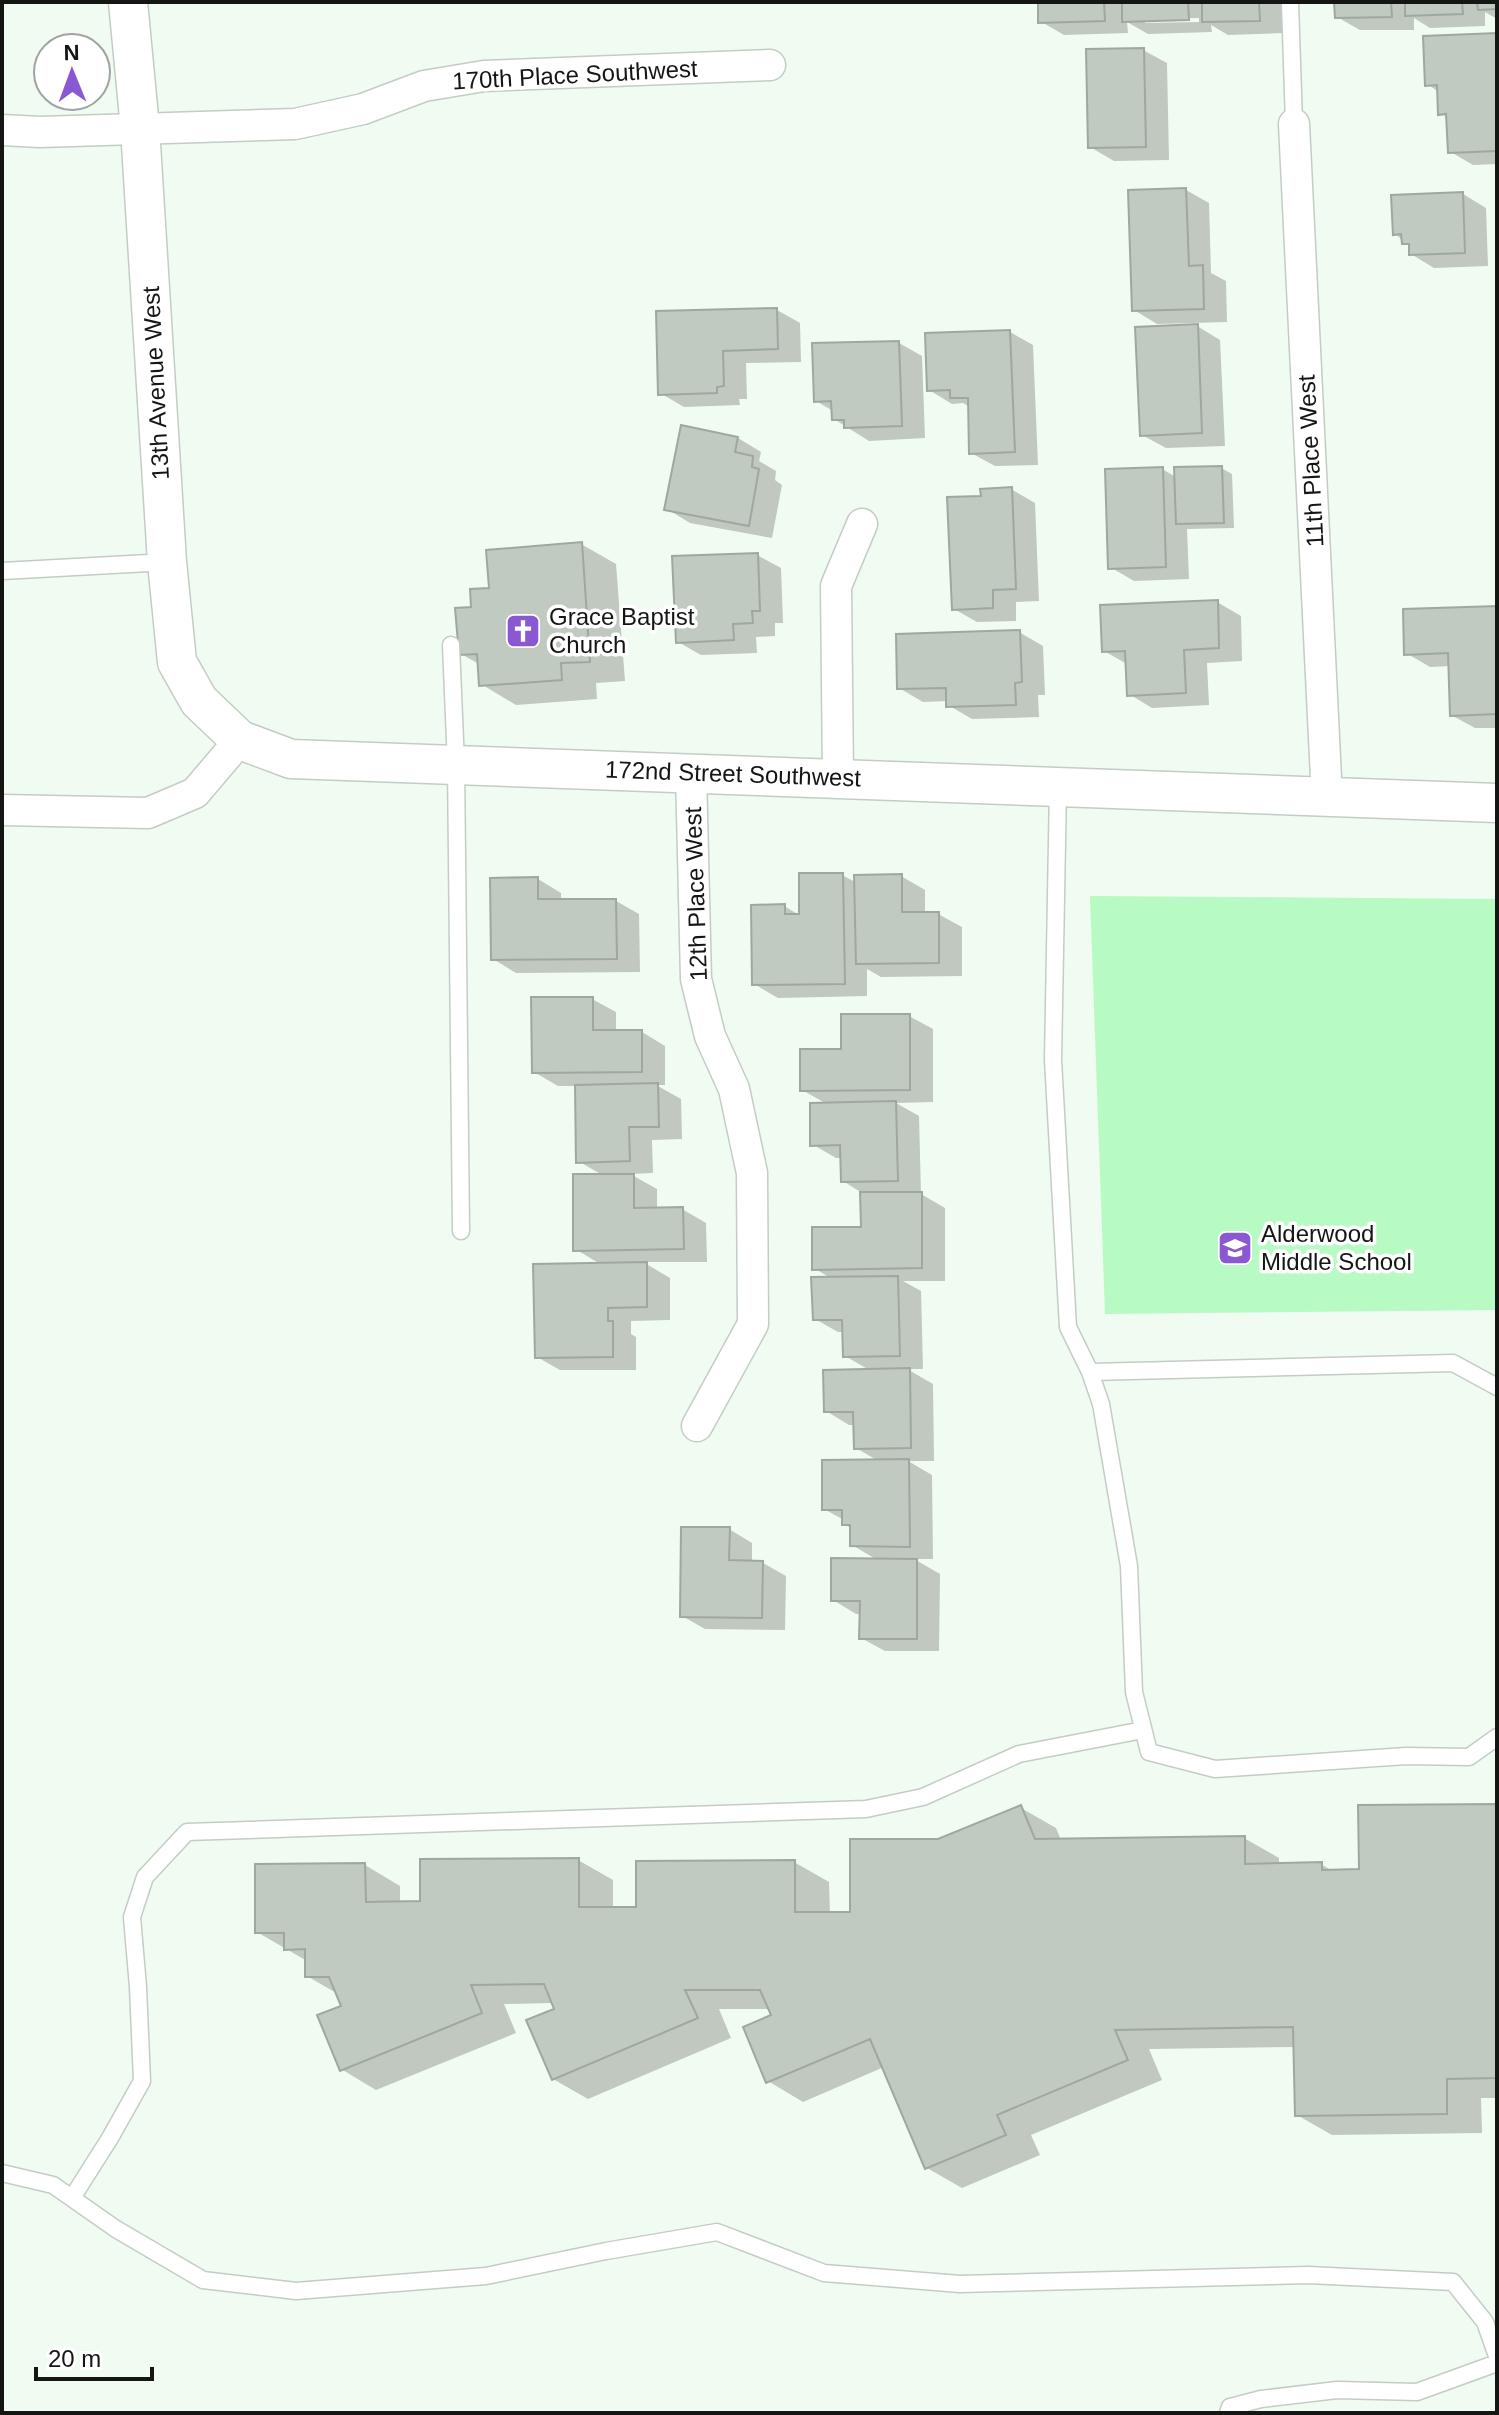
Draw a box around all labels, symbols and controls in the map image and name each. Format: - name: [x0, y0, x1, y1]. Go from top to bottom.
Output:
- north arrow: [32, 32, 112, 112]
- text: N: [63, 40, 80, 65]
- street label: 170th Place Southwest: [452, 55, 699, 94]
- street label: 13th Avenue West: [137, 285, 174, 481]
- street label: 11th Place West: [1292, 374, 1328, 548]
- place label: Grace Baptist Church: [549, 603, 695, 658]
- church icon: Grace Baptist Church: [504, 612, 542, 650]
- street label: 172nd Street Southwest: [605, 756, 862, 791]
- street label: 12th Place West: [679, 806, 712, 982]
- place label: Alderwood Middle School: [1261, 1220, 1412, 1275]
- school or university icon: Alderwood Middle School: [1216, 1229, 1254, 1267]
- scale bar: [36, 2331, 152, 2381]
- text: 20 m: [48, 2345, 101, 2372]

